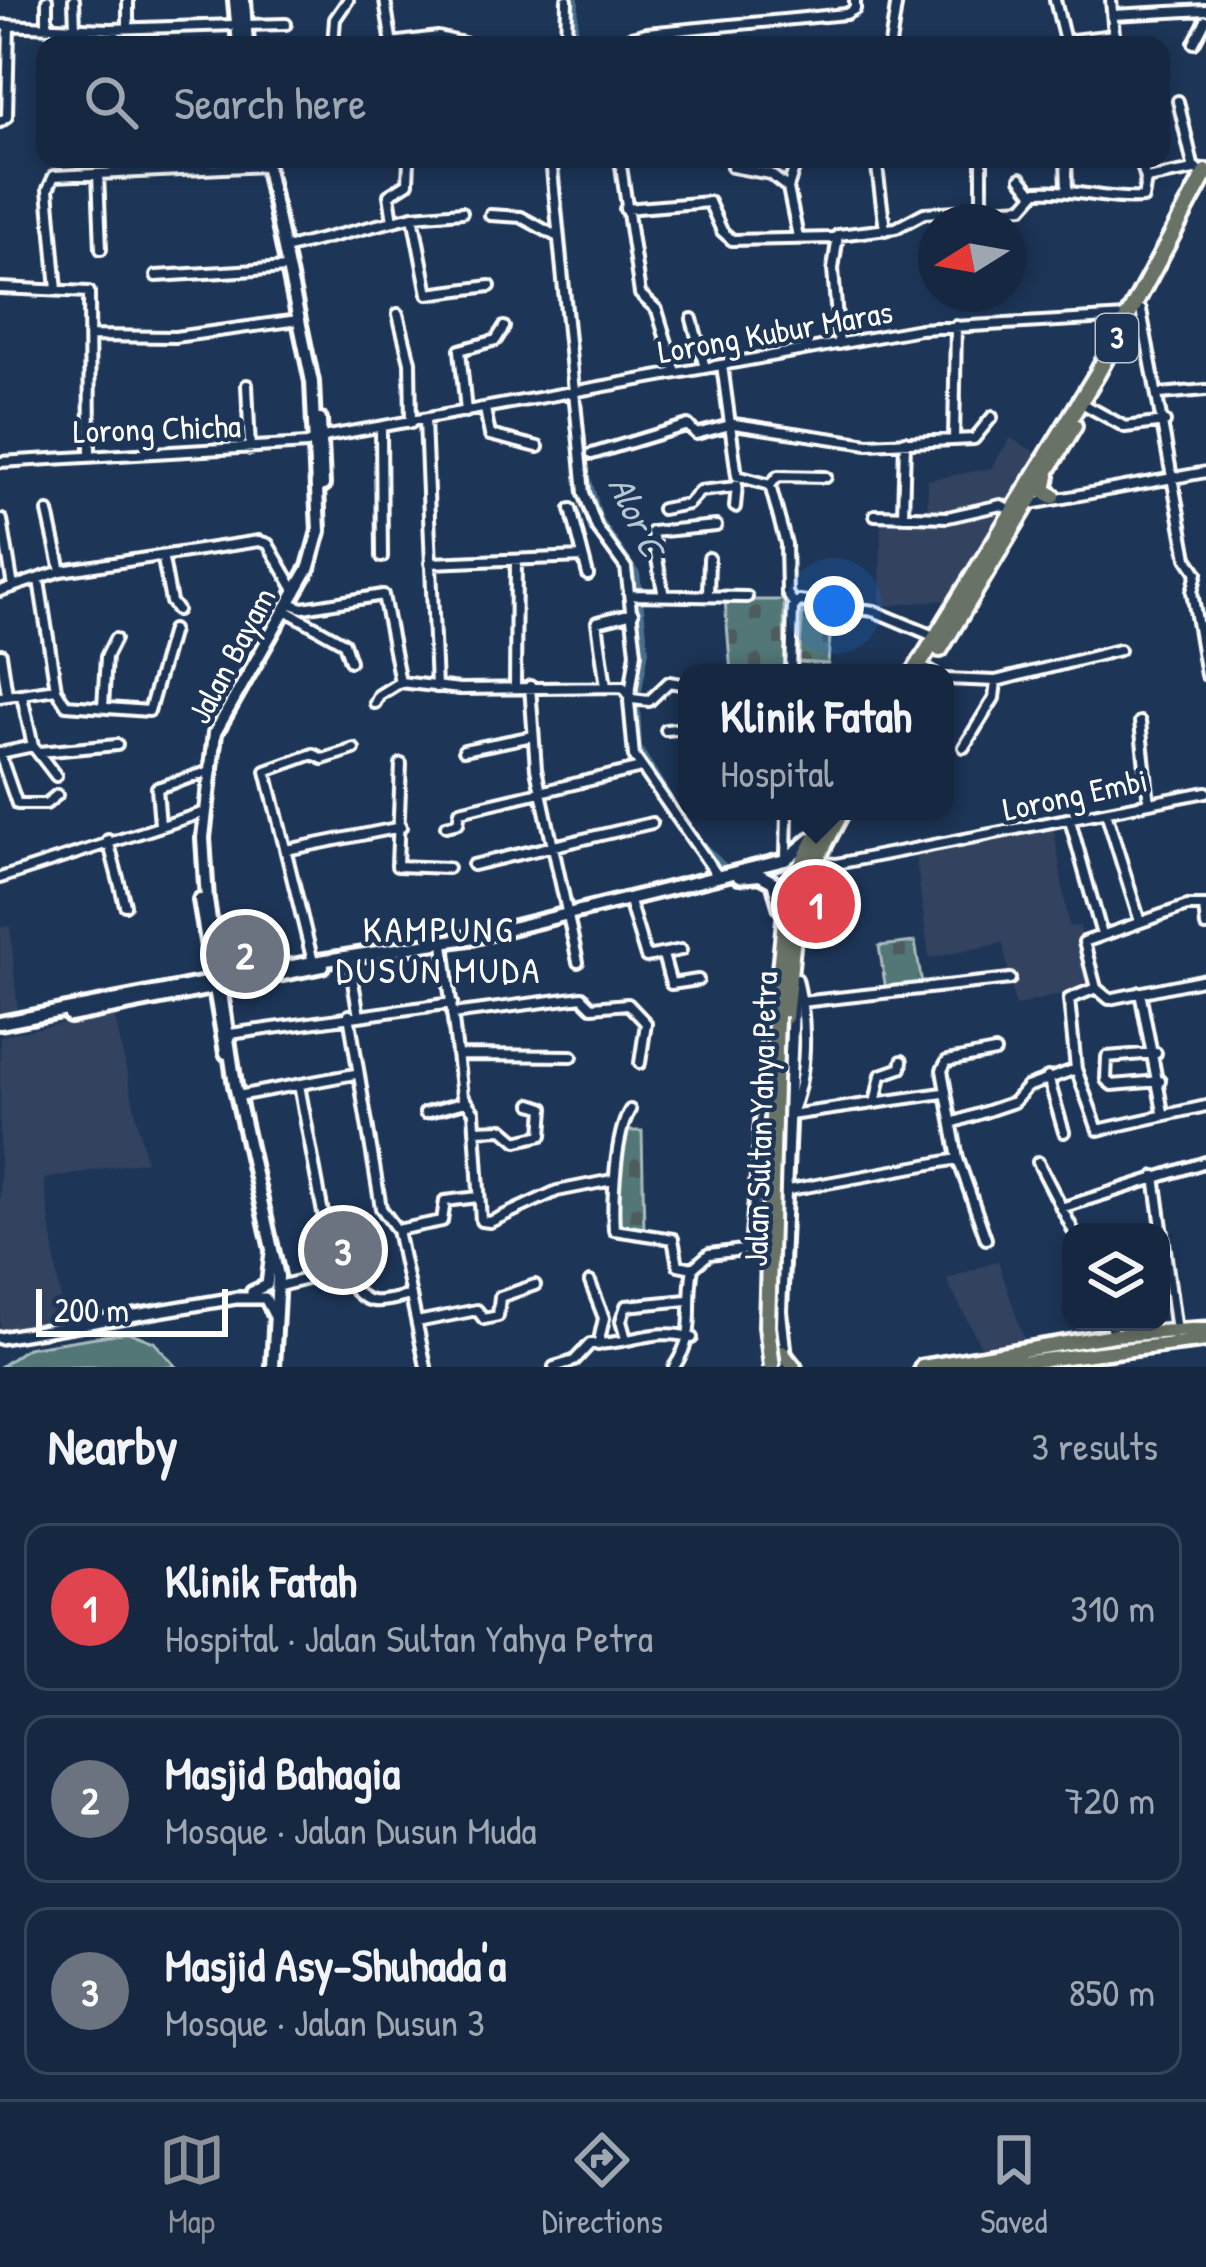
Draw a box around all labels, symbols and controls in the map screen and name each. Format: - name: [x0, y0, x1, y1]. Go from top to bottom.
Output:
- search box: [36, 36, 1170, 168]
- icon: search: [78, 69, 144, 135]
- text: Search here: [174, 72, 366, 133]
- north arrow: [918, 204, 1026, 312]
- street label: Lorong Kubur Maras: [654, 289, 896, 374]
- road number: 3: [1096, 314, 1138, 362]
- street label: Lorong Chicha: [72, 403, 242, 454]
- water label: Alor C: [598, 468, 679, 568]
- your location: [804, 576, 864, 636]
- street label: Jalan Bayam: [177, 579, 286, 731]
- popup: [678, 664, 954, 820]
- text: Klinik Fatah: [720, 685, 912, 746]
- text: Hospital: [720, 746, 834, 799]
- street label: Lorong Embi: [999, 757, 1152, 832]
- pin: 1: [777, 859, 855, 949]
- district label: KAMPUNG DUSUN MUDA: [336, 904, 542, 994]
- pin: 2: [206, 909, 284, 999]
- street label: Jalan Sultan Yahya Petra: [733, 971, 788, 1267]
- pin: 3: [304, 1205, 382, 1295]
- map controls: [1062, 1223, 1170, 1331]
- button: layers: [1062, 1223, 1170, 1331]
- scale bar: [36, 1283, 228, 1336]
- text: 200 m: [54, 1288, 129, 1332]
- text: Nearby: [48, 1411, 178, 1480]
- text: 3 results: [1032, 1419, 1158, 1472]
- text: Klinik Fatah: [165, 1550, 357, 1611]
- text: 1: [83, 1581, 97, 1634]
- text: 310 m: [1070, 1581, 1155, 1634]
- text: Hospital · Jalan Sultan Yahya Petra: [165, 1611, 653, 1664]
- text: Masjid Bahagia: [165, 1742, 400, 1803]
- text: 2: [81, 1773, 99, 1826]
- text: 720 m: [1064, 1773, 1155, 1826]
- text: Mosque · Jalan Dusun Muda: [165, 1803, 536, 1856]
- text: Masjid Asy-Shuhada'a: [165, 1934, 506, 1995]
- text: 3: [81, 1965, 99, 2018]
- text: 850 m: [1069, 1965, 1155, 2018]
- text: Mosque · Jalan Dusun 3: [165, 1995, 485, 2048]
- tab: Map: [159, 2127, 225, 2243]
- tab: Directions: [542, 2127, 663, 2243]
- tab: Saved: [980, 2127, 1047, 2243]

